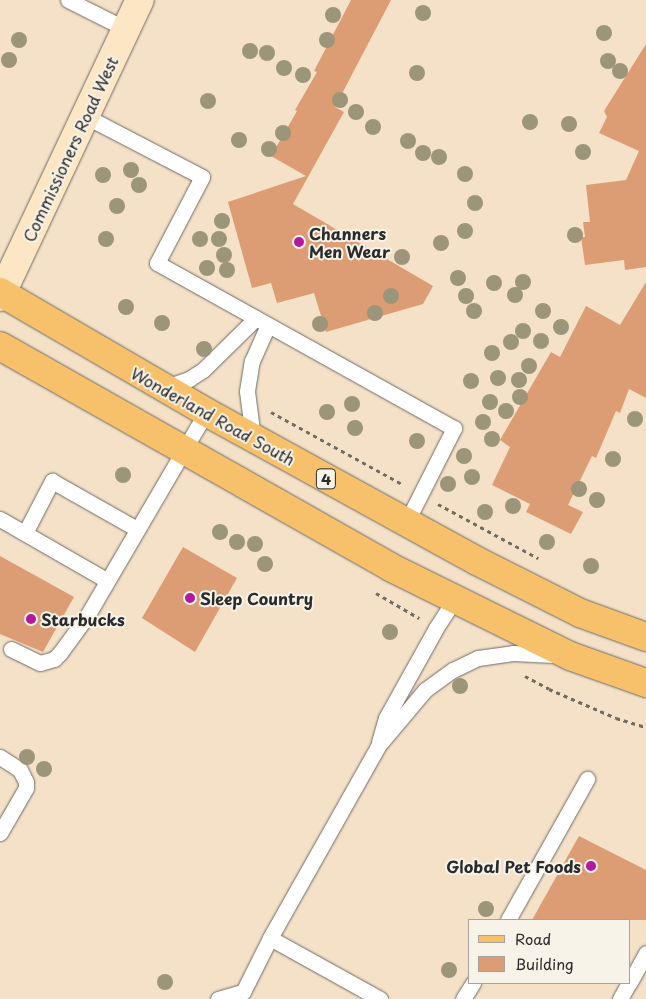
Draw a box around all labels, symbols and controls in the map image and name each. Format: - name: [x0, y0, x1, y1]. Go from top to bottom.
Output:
- street label: Commissioners Road West: [19, 53, 121, 245]
- place label: Channers Men Wear: [309, 223, 392, 261]
- marker: Channers Men Wear: [293, 236, 305, 248]
- street label: Wonderland Road South: [127, 363, 299, 469]
- road number: 4: [315, 466, 337, 492]
- place label: Sleep Country: [200, 588, 314, 608]
- marker: Sleep Country: [184, 592, 196, 604]
- place label: Starbucks: [41, 609, 125, 629]
- marker: Starbucks: [25, 613, 37, 625]
- place label: Global Pet Foods: [446, 856, 581, 876]
- marker: Global Pet Foods: [585, 860, 597, 872]
- legend: [468, 919, 631, 984]
- text: Road: [515, 927, 551, 950]
- text: Building: [515, 952, 574, 975]

